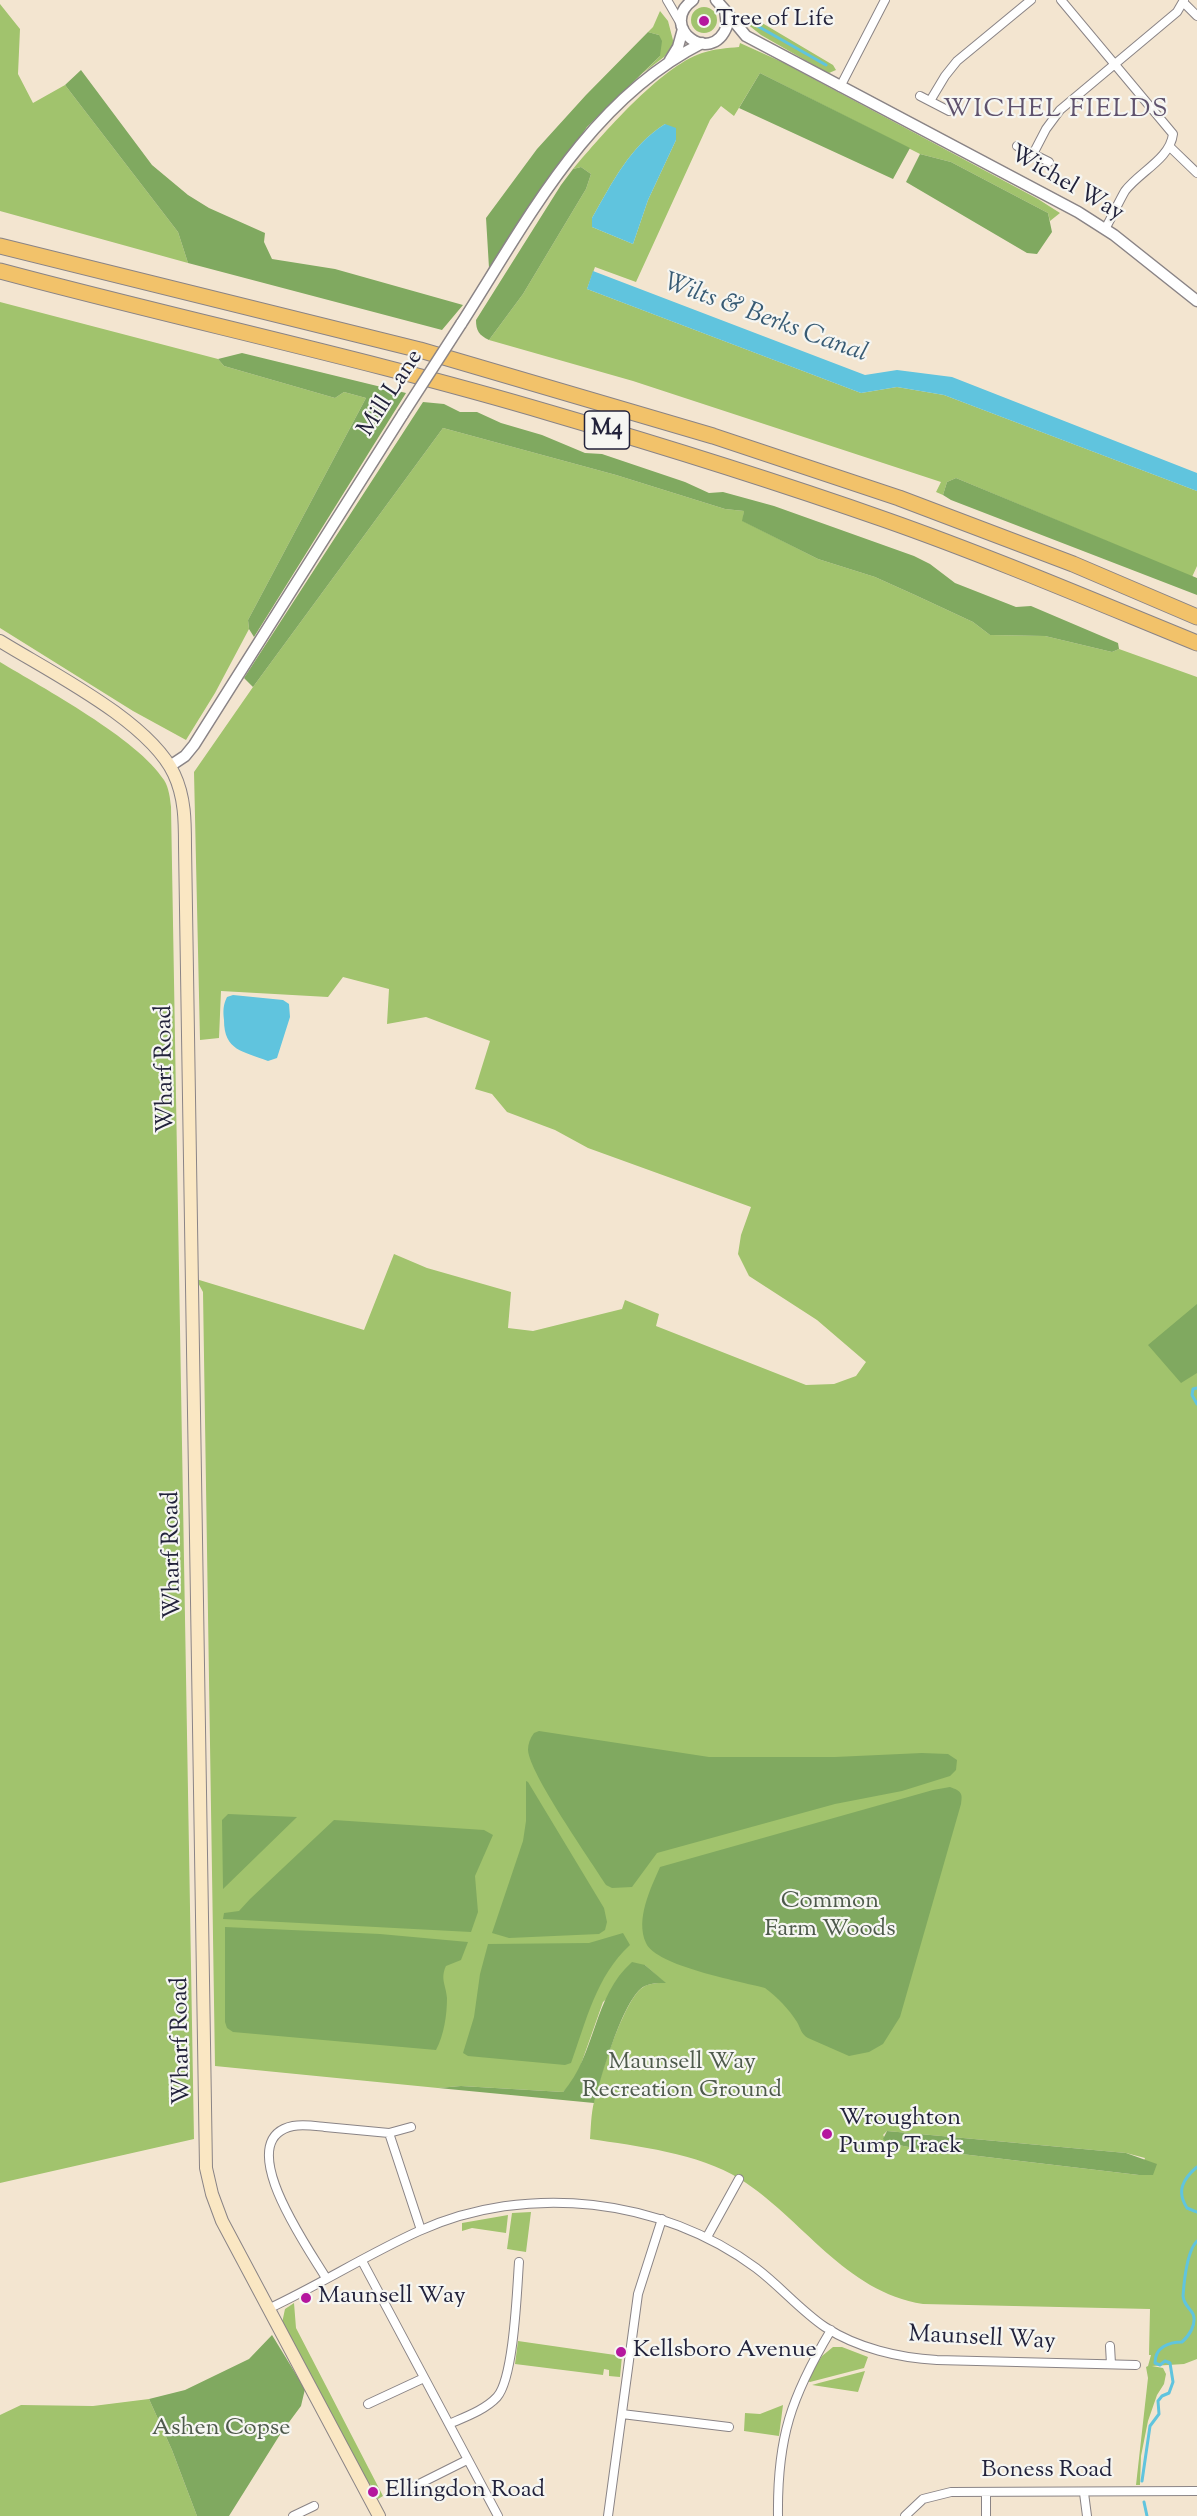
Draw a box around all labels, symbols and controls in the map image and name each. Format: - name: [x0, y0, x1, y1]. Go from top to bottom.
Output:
- place label: Tree of Life: [716, 7, 834, 35]
- marker: Tree of Life: [697, 14, 711, 28]
- district label: WICHEL FIELDS: [943, 96, 1169, 128]
- street label: Wichel Way: [1004, 141, 1128, 229]
- water label: Wilts & Berks Canal: [659, 269, 871, 371]
- street label: Mill Lane: [353, 345, 431, 443]
- road number: M4: [584, 411, 630, 449]
- street label: Wharf Road: [151, 1005, 183, 1133]
- street label: Wharf Road: [158, 1491, 190, 1619]
- park label: Common Farm Woods: [764, 1889, 896, 1945]
- street label: Wharf Road: [167, 1977, 199, 2105]
- park label: Maunsell Way Recreation Ground: [582, 2050, 782, 2106]
- place label: Wroughton Pump Track: [839, 2106, 962, 2162]
- marker: Wroughton Pump Track: [820, 2127, 834, 2141]
- place label: Maunsell Way: [318, 2284, 466, 2312]
- marker: Maunsell Way: [299, 2291, 313, 2305]
- street label: Maunsell Way: [907, 2322, 1057, 2358]
- place label: Kellsboro Avenue: [633, 2338, 817, 2366]
- marker: Kellsboro Avenue: [614, 2345, 628, 2359]
- park label: Ashen Copse: [152, 2416, 290, 2444]
- street label: Boness Road: [981, 2458, 1113, 2486]
- place label: Ellingdon Road: [385, 2478, 545, 2506]
- marker: Ellingdon Road: [366, 2485, 380, 2499]

